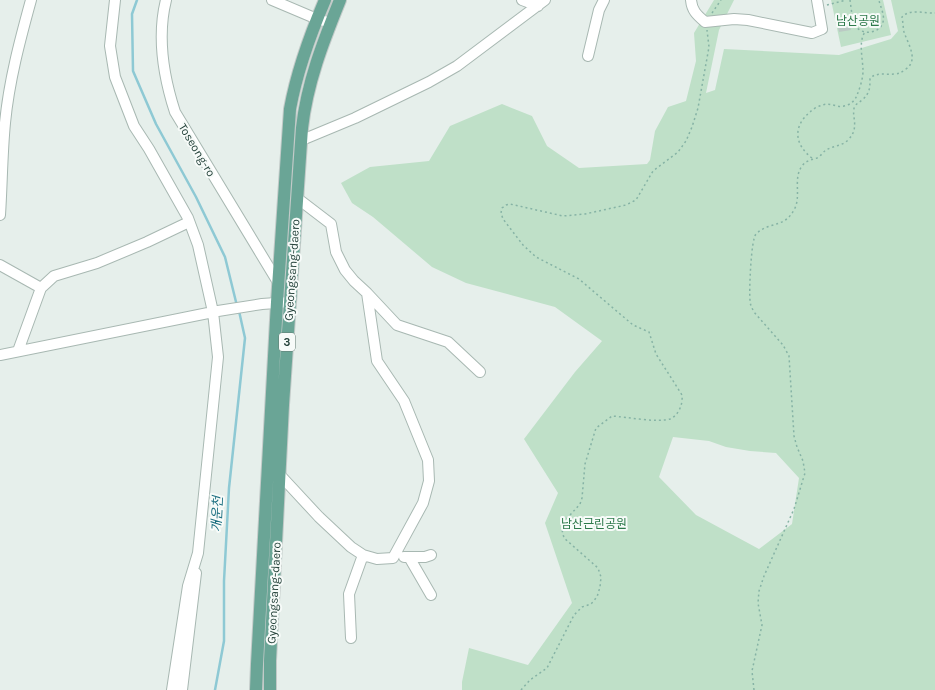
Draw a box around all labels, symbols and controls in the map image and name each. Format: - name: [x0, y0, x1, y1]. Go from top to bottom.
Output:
- park label: 남산공원: [836, 14, 880, 28]
- street label: Toseong-ro: [176, 121, 218, 179]
- street label: Gyeongsang-daero: [281, 219, 303, 321]
- road number: 3: [279, 333, 295, 351]
- water label: 개운천: [209, 495, 225, 532]
- park label: 남산근린공원: [561, 517, 627, 531]
- street label: Gyeongsang-daero: [264, 542, 284, 644]

